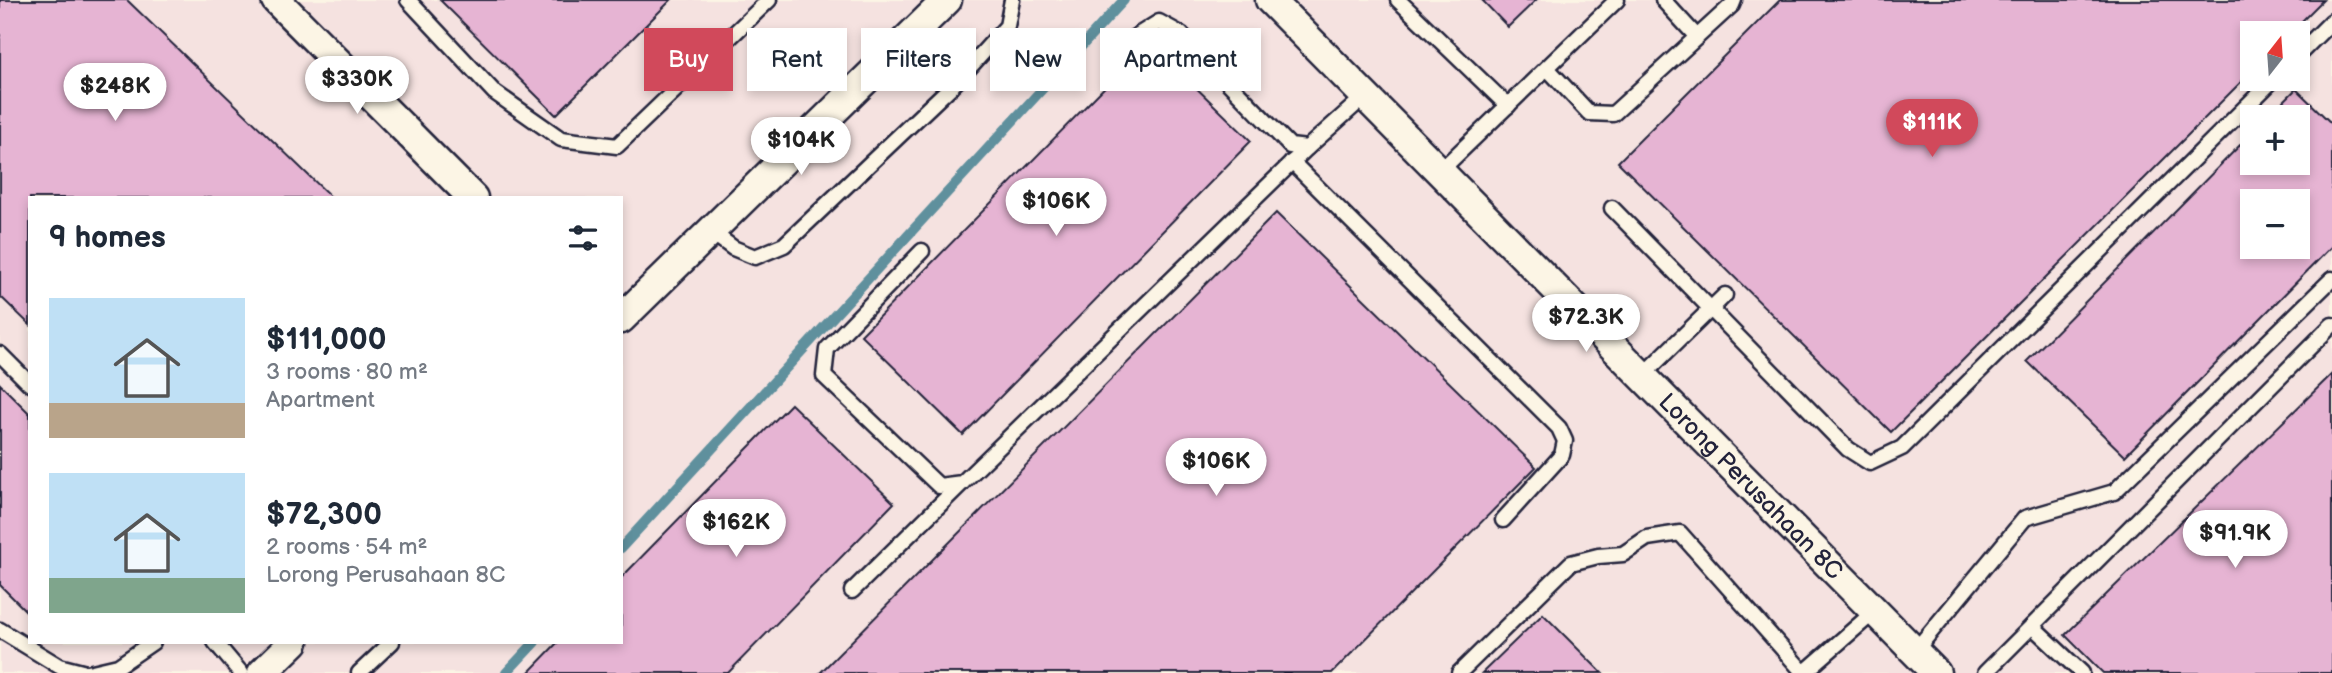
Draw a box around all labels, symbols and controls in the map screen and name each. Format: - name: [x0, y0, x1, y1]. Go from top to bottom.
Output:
- north arrow: [2240, 21, 2310, 91]
- map controls: [2240, 21, 2310, 259]
- chip: Buy: [644, 28, 733, 91]
- chip: Rent: [747, 28, 847, 91]
- chip: Filters: [861, 28, 976, 91]
- chip: New: [990, 28, 1086, 91]
- chip: Apartment: [1100, 28, 1261, 91]
- pin: $330K: [308, 57, 406, 116]
- pin: $248K: [66, 64, 164, 123]
- text: $330K: [321, 65, 393, 93]
- text: $248K: [79, 72, 151, 100]
- pin: $111K: [1883, 100, 1981, 159]
- button: +: [2240, 105, 2310, 175]
- text: $111K: [1902, 108, 1962, 136]
- pin: $104K: [752, 118, 850, 177]
- text: $104K: [767, 126, 835, 154]
- pin: $106K: [1007, 178, 1105, 238]
- text: $106K: [1022, 187, 1090, 215]
- button: −: [2240, 189, 2310, 259]
- icon: filters: [564, 219, 602, 257]
- text: 9 homes: [49, 220, 166, 256]
- pin: $72.3K: [1529, 294, 1643, 354]
- text: $72.3K: [1548, 303, 1624, 331]
- text: $111,000: [266, 322, 386, 358]
- icon: home: [105, 326, 189, 410]
- text: 3 rooms · 80 m²: [266, 358, 428, 386]
- text: Apartment: [266, 386, 375, 414]
- street label: Lorong Perusahaan 8C: [1653, 388, 1849, 586]
- pin: $106K: [1167, 438, 1265, 498]
- text: $106K: [1182, 447, 1250, 475]
- text: $72,300: [266, 497, 382, 533]
- pin: $162K: [687, 500, 785, 559]
- icon: home: [105, 501, 189, 585]
- text: $162K: [702, 508, 770, 536]
- pin: $91.9K: [2178, 510, 2292, 570]
- text: $91.9K: [2199, 519, 2271, 547]
- text: 2 rooms · 54 m²: [266, 533, 428, 561]
- text: Lorong Perusahaan 8C: [266, 561, 505, 589]

